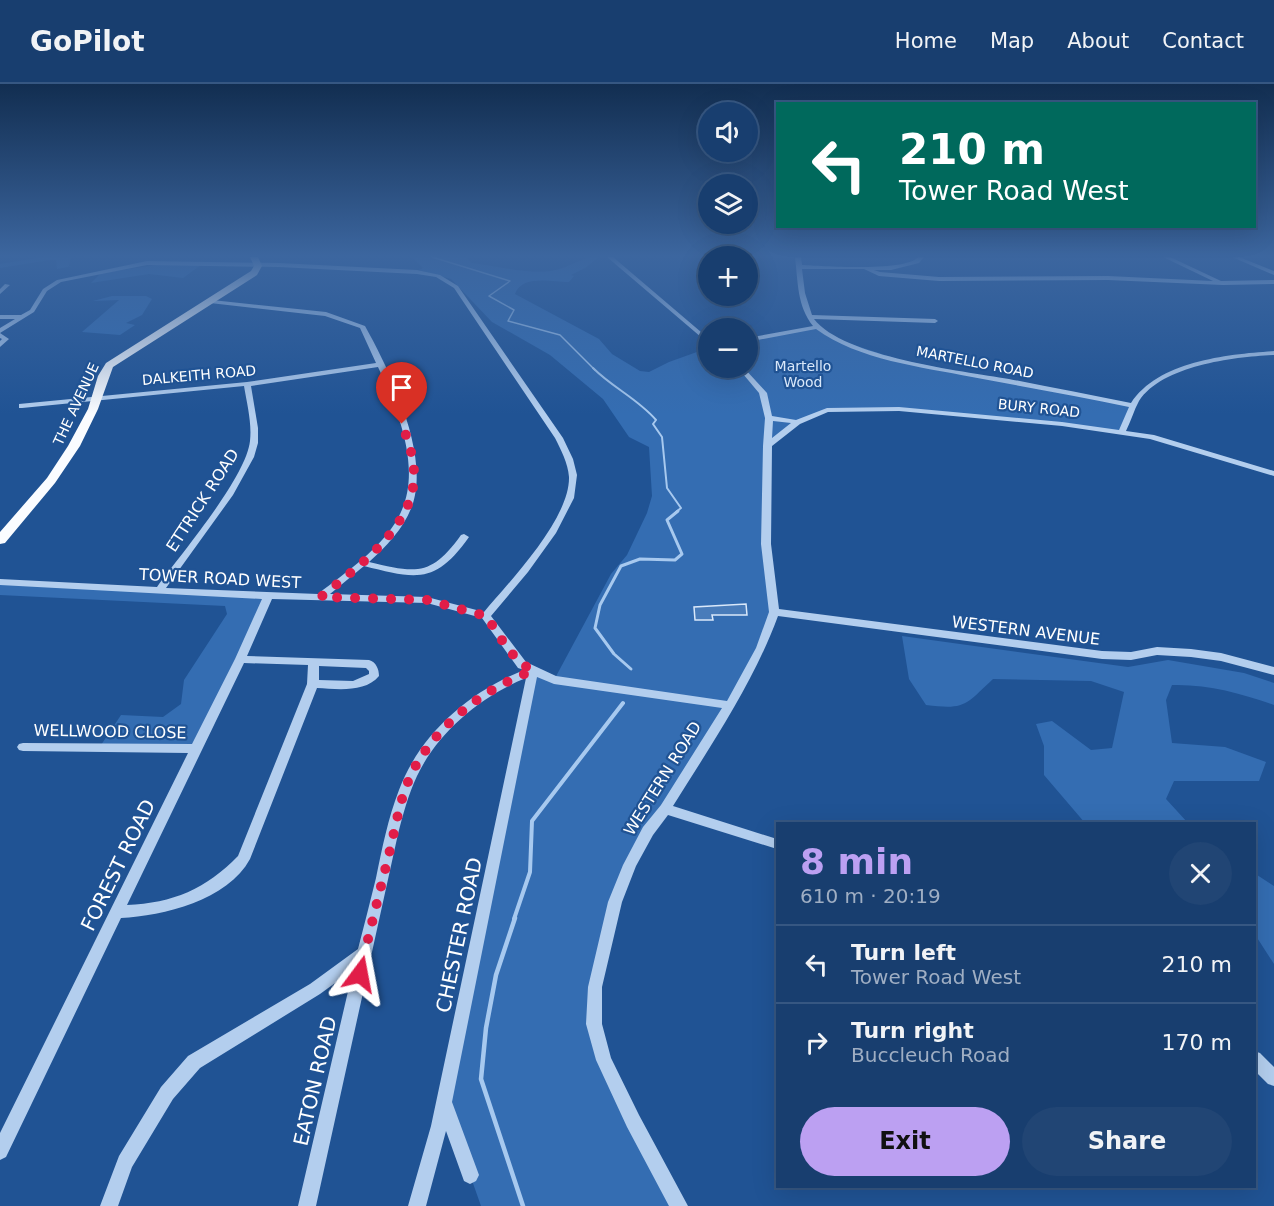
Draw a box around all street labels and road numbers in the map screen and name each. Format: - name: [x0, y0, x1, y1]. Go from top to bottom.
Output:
- street label: MARTELLO ROAD: [915, 343, 1035, 381]
- street label: THE AVENUE: [50, 360, 102, 449]
- street label: DALKEITH ROAD: [141, 362, 257, 388]
- street label: BURY ROAD: [997, 396, 1081, 420]
- street label: ETTRICK ROAD: [162, 445, 243, 555]
- street label: TOWER ROAD WEST: [138, 565, 302, 592]
- street label: WESTERN AVENUE: [951, 612, 1101, 649]
- street label: WESTERN ROAD: [620, 718, 705, 839]
- street label: WELLWOOD CLOSE: [33, 721, 187, 742]
- street label: FOREST ROAD: [76, 795, 160, 935]
- street label: CHESTER ROAD: [431, 855, 487, 1015]
- street label: EATON ROAD: [288, 1014, 342, 1148]

